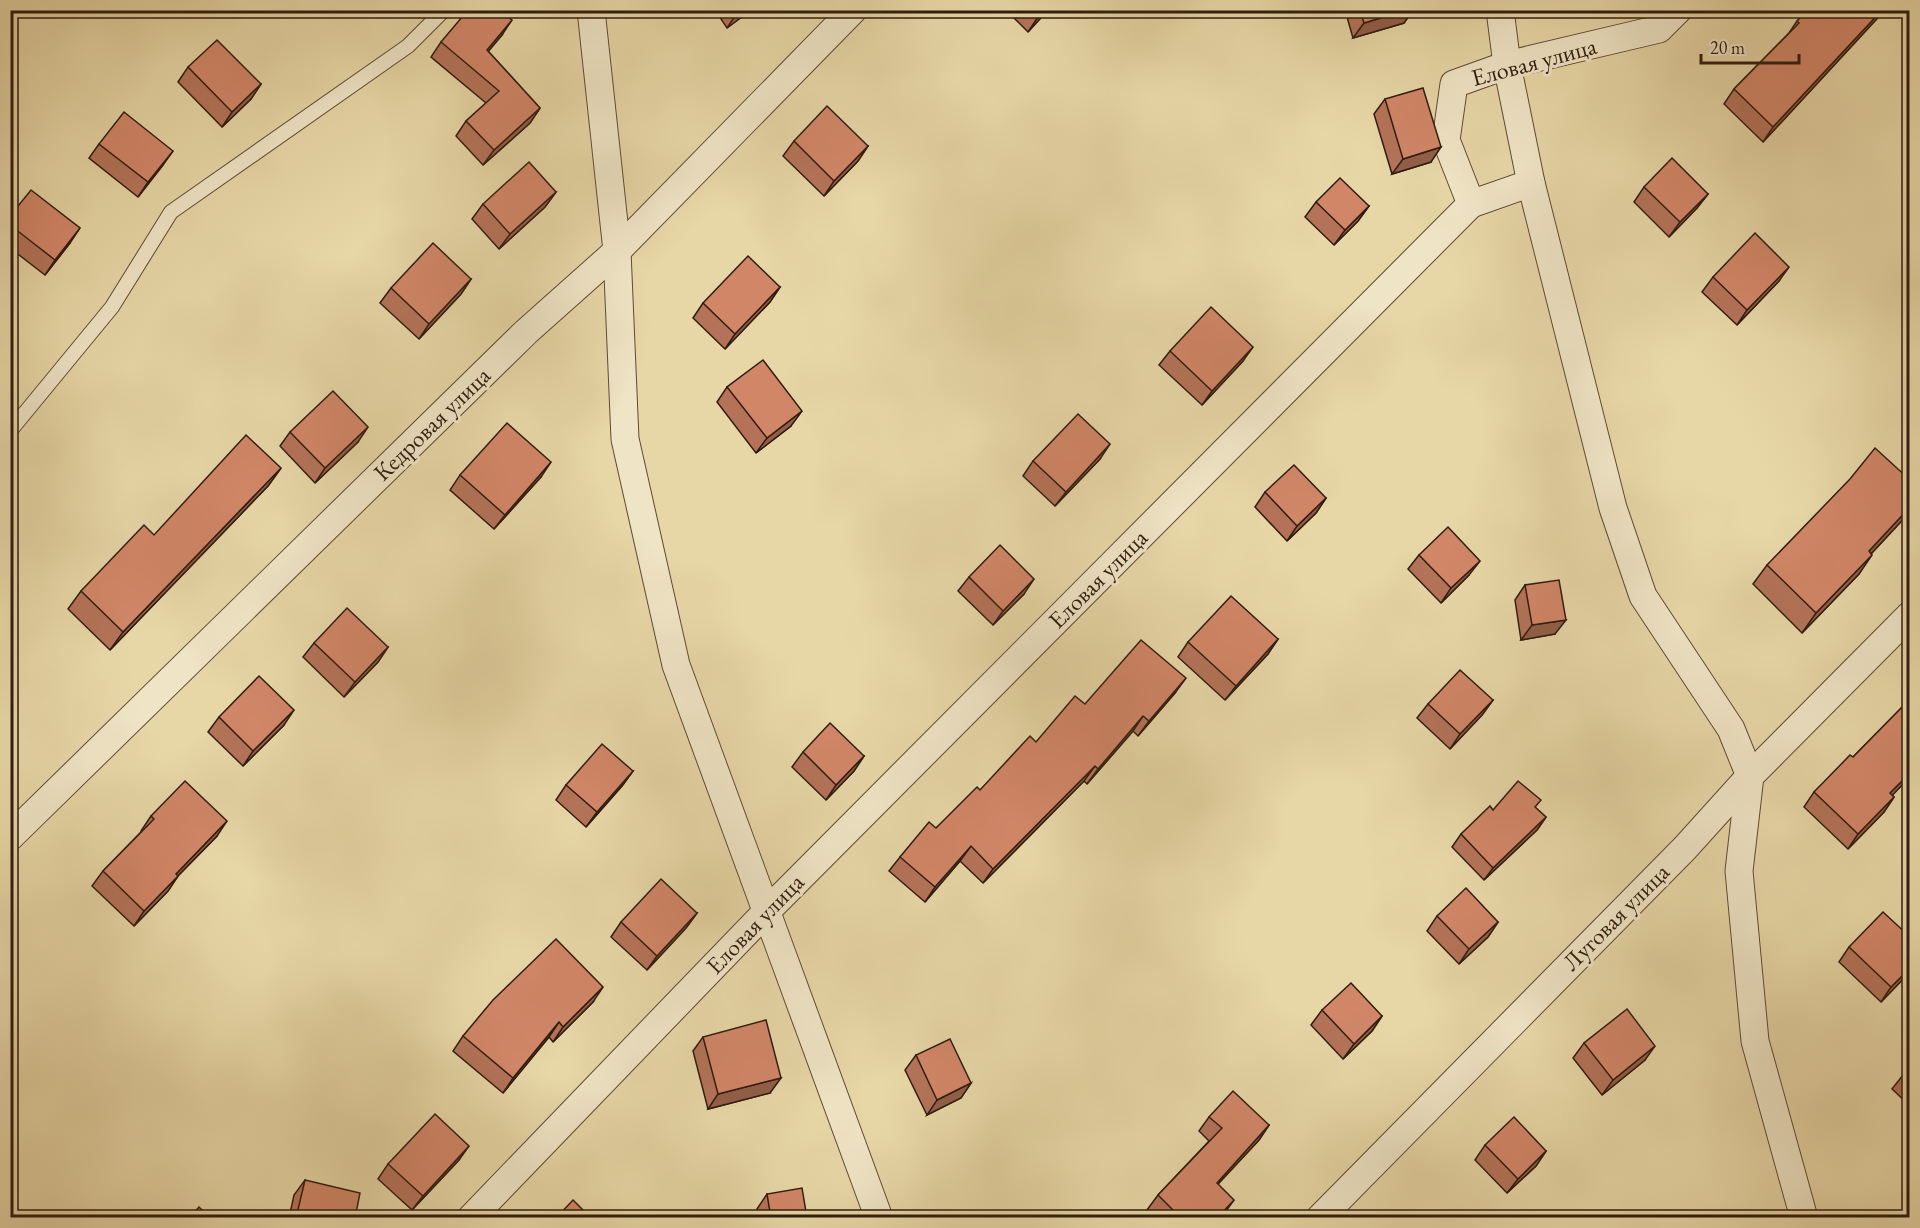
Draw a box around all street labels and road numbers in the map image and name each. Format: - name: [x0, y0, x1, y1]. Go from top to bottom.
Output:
- street label: Еловая улица: [1468, 30, 1600, 93]
- street label: Кедровая улица: [366, 360, 497, 487]
- street label: Еловая улица: [1041, 522, 1154, 635]
- street label: Луговая улица: [1555, 856, 1676, 977]
- street label: Еловая улица: [699, 866, 811, 981]

